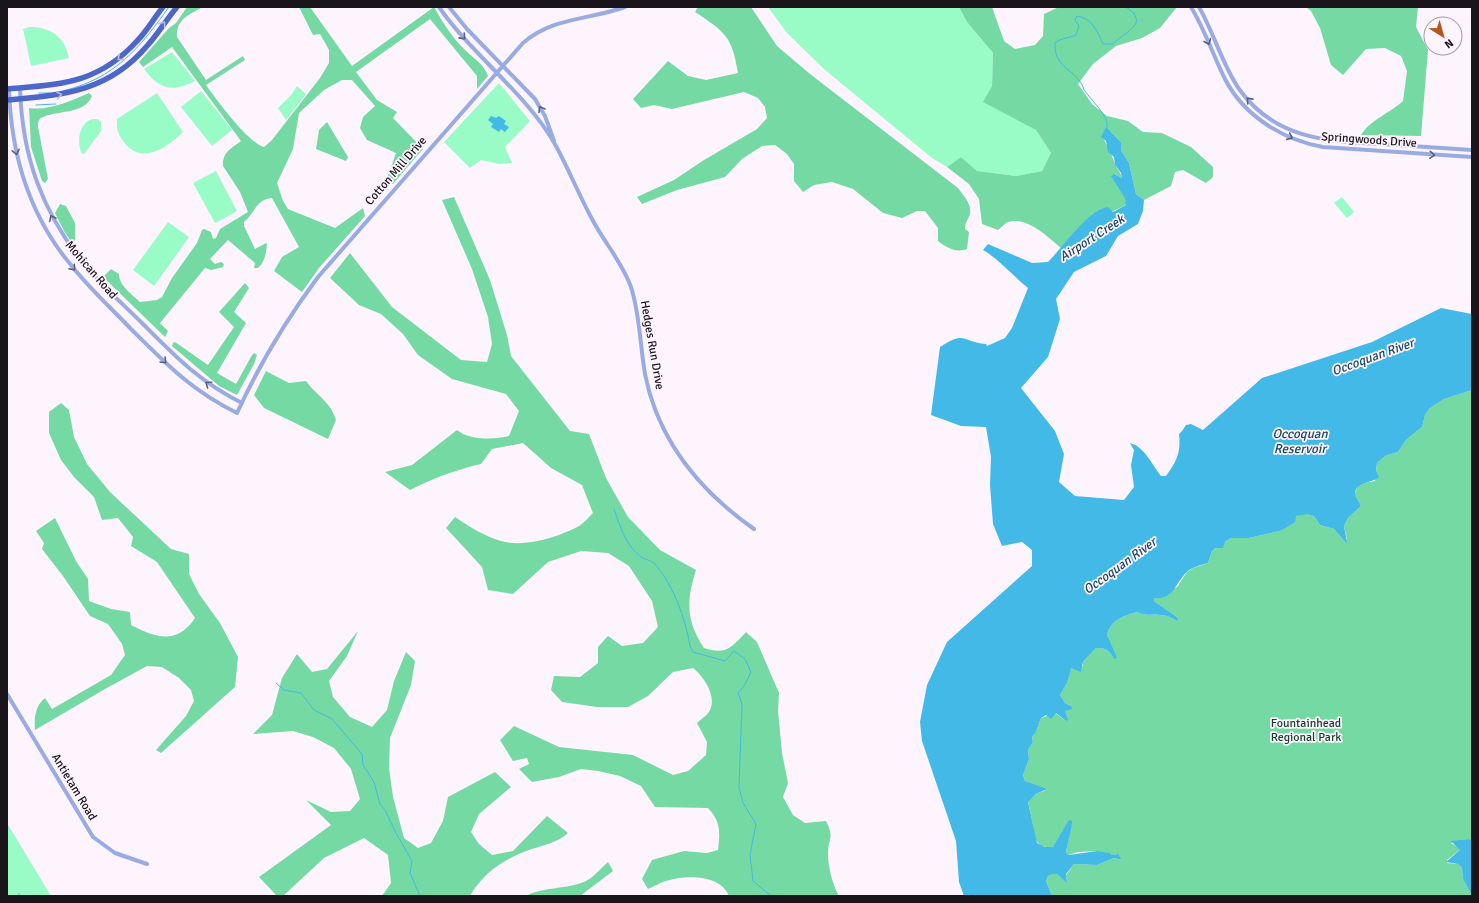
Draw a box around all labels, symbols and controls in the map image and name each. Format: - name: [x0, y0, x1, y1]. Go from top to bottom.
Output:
- north arrow: [1423, 16, 1463, 56]
- one-way arrow: [158, 21, 166, 28]
- one-way arrow: [459, 33, 466, 40]
- text: N: [1442, 36, 1456, 51]
- one-way arrow: [1203, 37, 1211, 45]
- one-way arrow: [117, 53, 124, 60]
- one-way arrow: [56, 91, 62, 100]
- one-way arrow: [1247, 98, 1254, 105]
- one-way arrow: [538, 106, 545, 113]
- street label: Springwoods Drive: [1321, 129, 1417, 151]
- street label: Cotton Mill Drive: [362, 133, 430, 209]
- one-way arrow: [1286, 133, 1293, 141]
- one-way arrow: [12, 149, 20, 156]
- one-way arrow: [1429, 150, 1435, 159]
- water label: Airport Creek: [1056, 210, 1129, 265]
- one-way arrow: [50, 215, 57, 223]
- street label: Mohican Road: [62, 238, 120, 302]
- one-way arrow: [68, 263, 76, 271]
- street label: Hedges Run Drive: [637, 299, 667, 391]
- water label: Occoquan River: [1330, 334, 1418, 379]
- one-way arrow: [159, 356, 167, 364]
- one-way arrow: [205, 382, 212, 389]
- water label: Occoquan Reservoir: [1272, 426, 1328, 457]
- water label: Occoquan River: [1080, 533, 1161, 598]
- park label: Fountainhead Regional Park: [1271, 716, 1341, 745]
- street label: Antietam Road: [48, 751, 100, 823]

